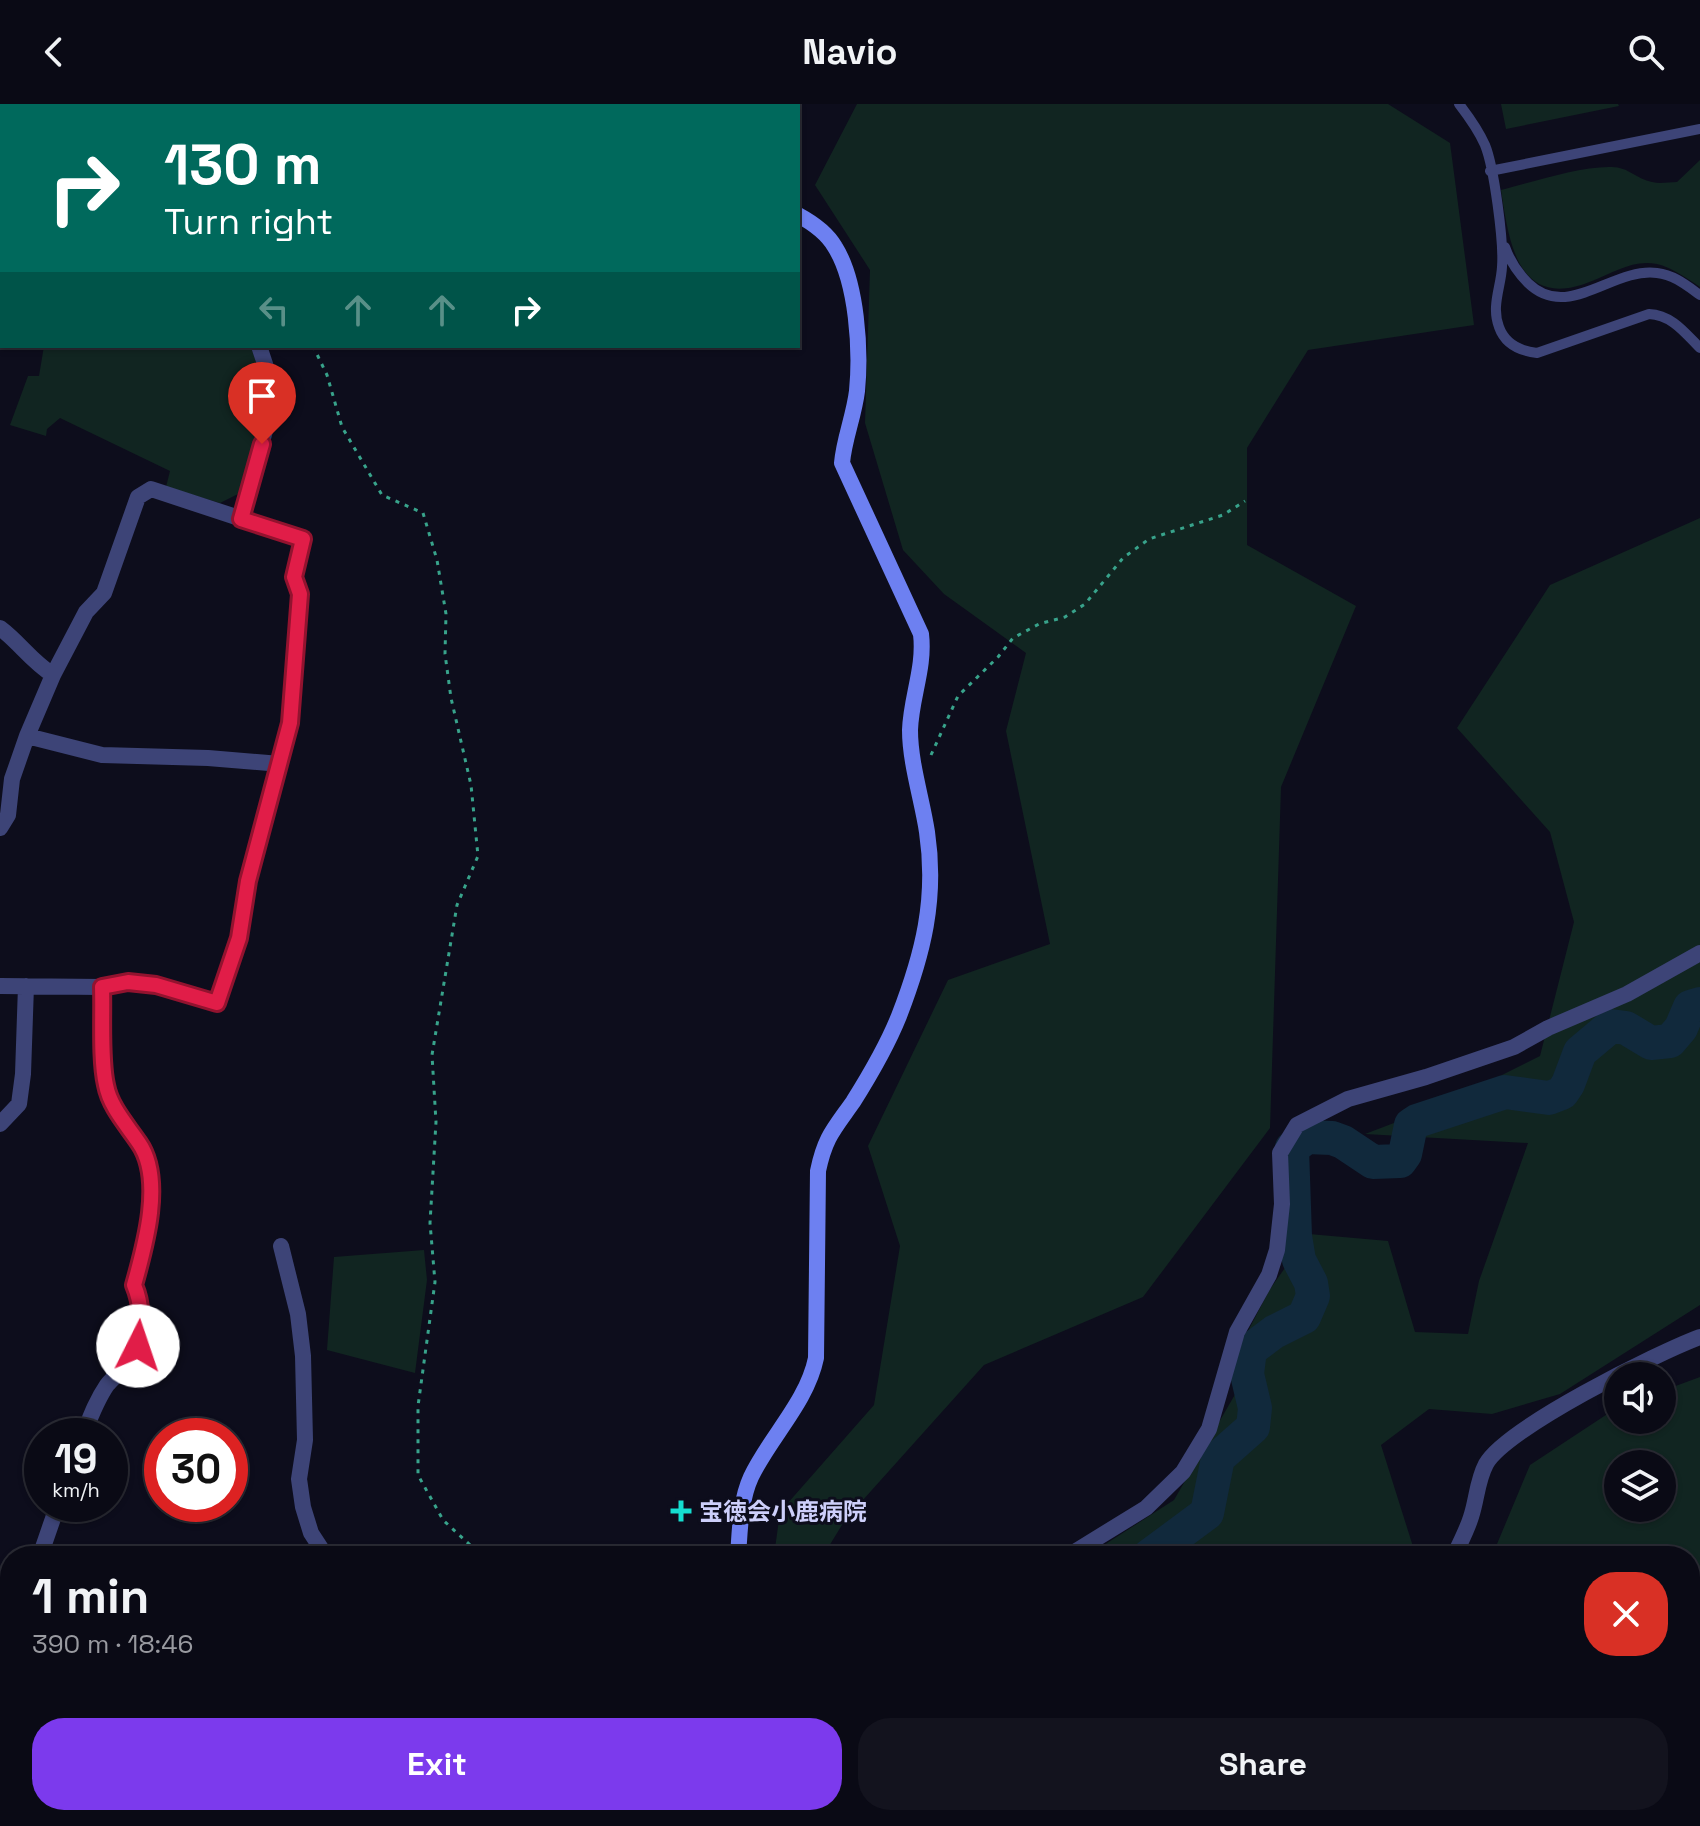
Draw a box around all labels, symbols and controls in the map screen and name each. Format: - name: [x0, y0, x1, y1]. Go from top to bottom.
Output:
- text: Navio: [802, 29, 898, 75]
- icon: back: [32, 30, 76, 74]
- icon: search: [1624, 30, 1668, 74]
- text: 130 m: [164, 129, 322, 200]
- icon: right: [32, 136, 136, 240]
- text: Turn right: [164, 199, 333, 245]
- icon: left: [252, 288, 296, 332]
- icon: ahead: [336, 288, 380, 332]
- icon: ahead: [420, 288, 464, 332]
- icon: right: [504, 288, 548, 332]
- pin: [228, 362, 296, 444]
- icon: arrive: [240, 374, 284, 418]
- position arrow: [96, 1304, 180, 1388]
- map controls: [1604, 1362, 1676, 1522]
- button: sound: [1604, 1362, 1676, 1434]
- speed limit sign: 30: [144, 1418, 248, 1522]
- text: 19: [55, 1434, 97, 1485]
- button: layers: [1604, 1450, 1676, 1522]
- text: km/h: [52, 1477, 100, 1503]
- place label: 宝徳会小鹿病院: [699, 1496, 867, 1527]
- marker: 宝徳会小鹿病院: [670, 1500, 692, 1522]
- text: 1 min: [32, 1566, 149, 1627]
- button: close: [1584, 1572, 1668, 1656]
- text: 390 m · 18:46: [32, 1627, 193, 1661]
- button: Exit: [32, 1718, 842, 1810]
- button: Share: [858, 1718, 1668, 1810]

